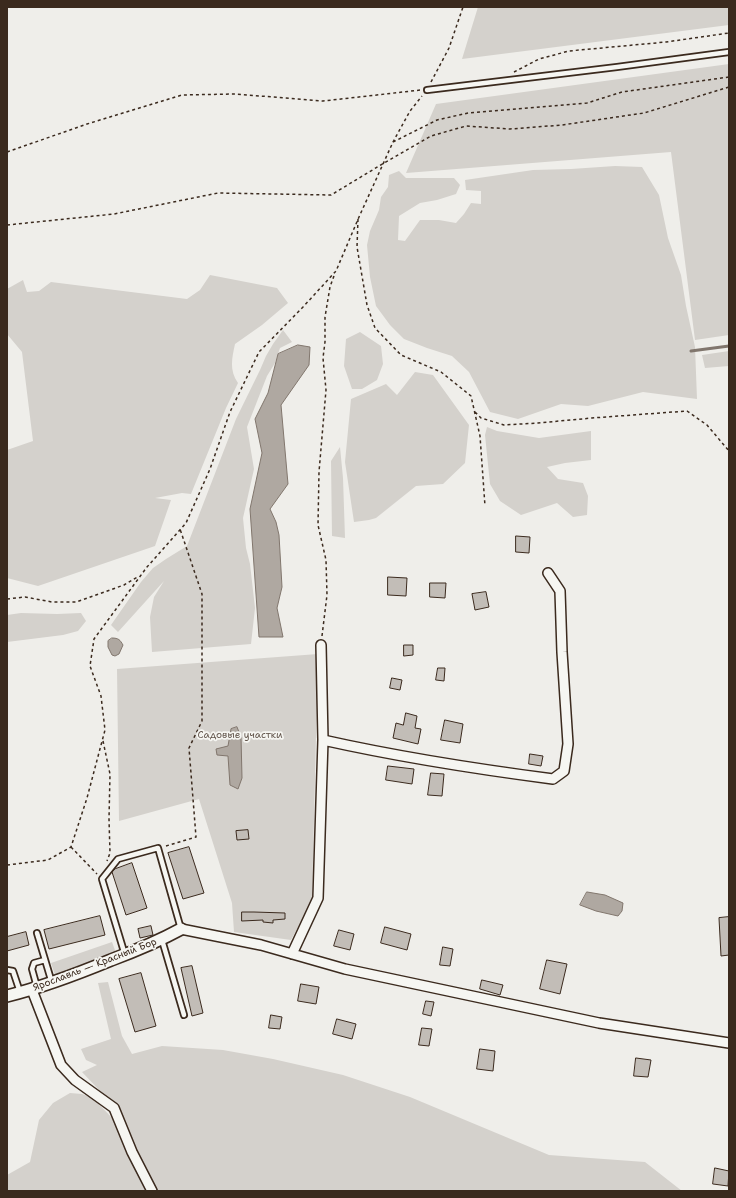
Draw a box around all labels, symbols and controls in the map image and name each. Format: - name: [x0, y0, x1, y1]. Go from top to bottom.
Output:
- park label: Садовые участки: [197, 729, 283, 741]
- street label: Ярославль — Красный Бор: [32, 936, 158, 994]

